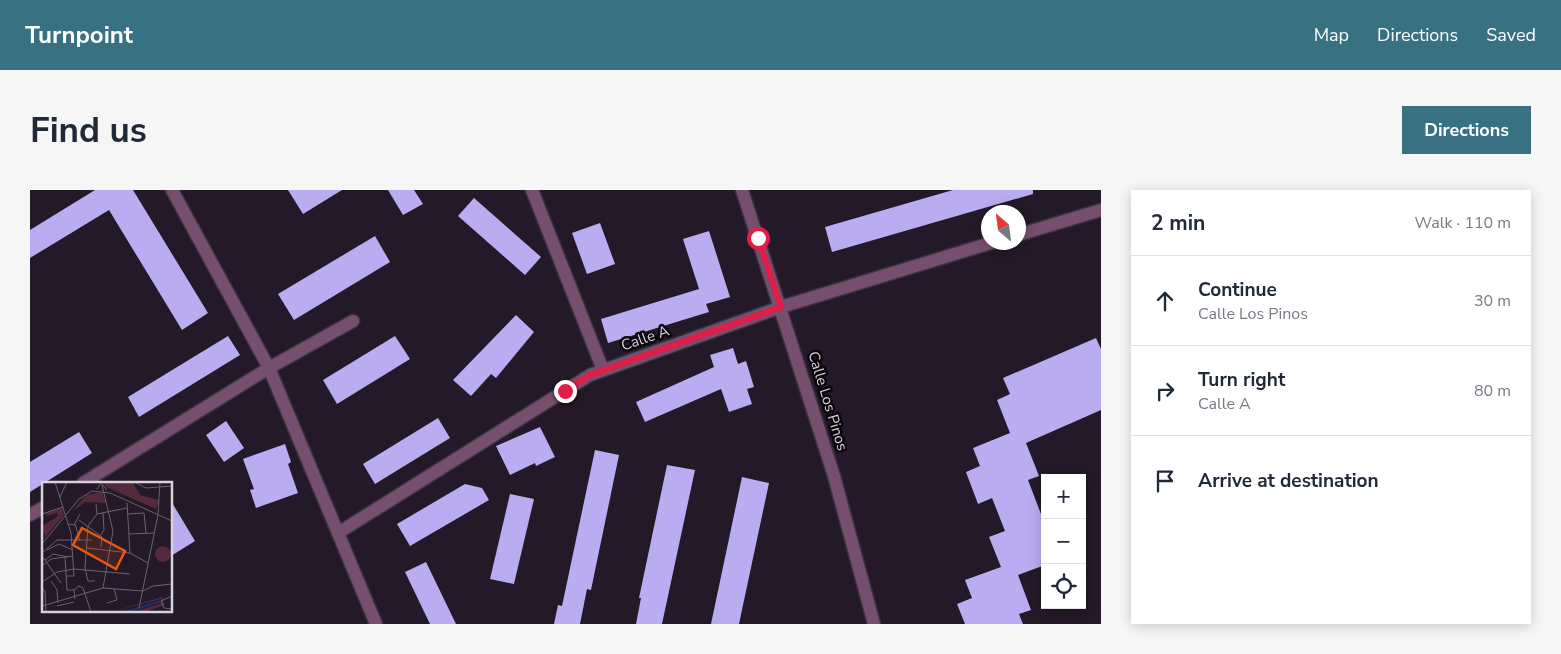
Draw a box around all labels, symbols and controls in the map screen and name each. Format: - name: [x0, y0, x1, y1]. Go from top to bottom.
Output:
- text: Turnpoint: [25, 19, 133, 51]
- text: Map: [1314, 23, 1349, 47]
- text: Directions: [1377, 23, 1458, 47]
- text: Saved: [1486, 23, 1536, 47]
- button: Directions: [1402, 106, 1531, 154]
- text: Find us: [30, 107, 147, 154]
- north arrow: [981, 205, 1026, 250]
- text: 2 min: [1151, 209, 1205, 237]
- text: Walk · 110 m: [1415, 212, 1511, 234]
- route start: [747, 227, 770, 250]
- text: Continue: [1198, 277, 1277, 303]
- icon: ahead: [1151, 287, 1179, 315]
- text: 30 m: [1474, 290, 1511, 312]
- text: Calle Los Pinos: [1198, 303, 1308, 325]
- street label: Calle A: [618, 320, 672, 355]
- street label: Calle Los Pinos: [803, 349, 853, 453]
- text: Turn right: [1198, 367, 1285, 393]
- icon: right: [1151, 377, 1179, 405]
- route end: [554, 380, 577, 403]
- text: 80 m: [1474, 380, 1511, 402]
- text: Calle A: [1198, 393, 1251, 415]
- icon: arrive: [1151, 467, 1179, 495]
- text: Arrive at destination: [1198, 468, 1379, 494]
- map controls: [1041, 474, 1086, 609]
- button: +: [1041, 474, 1086, 519]
- inset map: [42, 482, 172, 612]
- button: −: [1041, 519, 1086, 564]
- button: locate: [1041, 564, 1086, 609]

